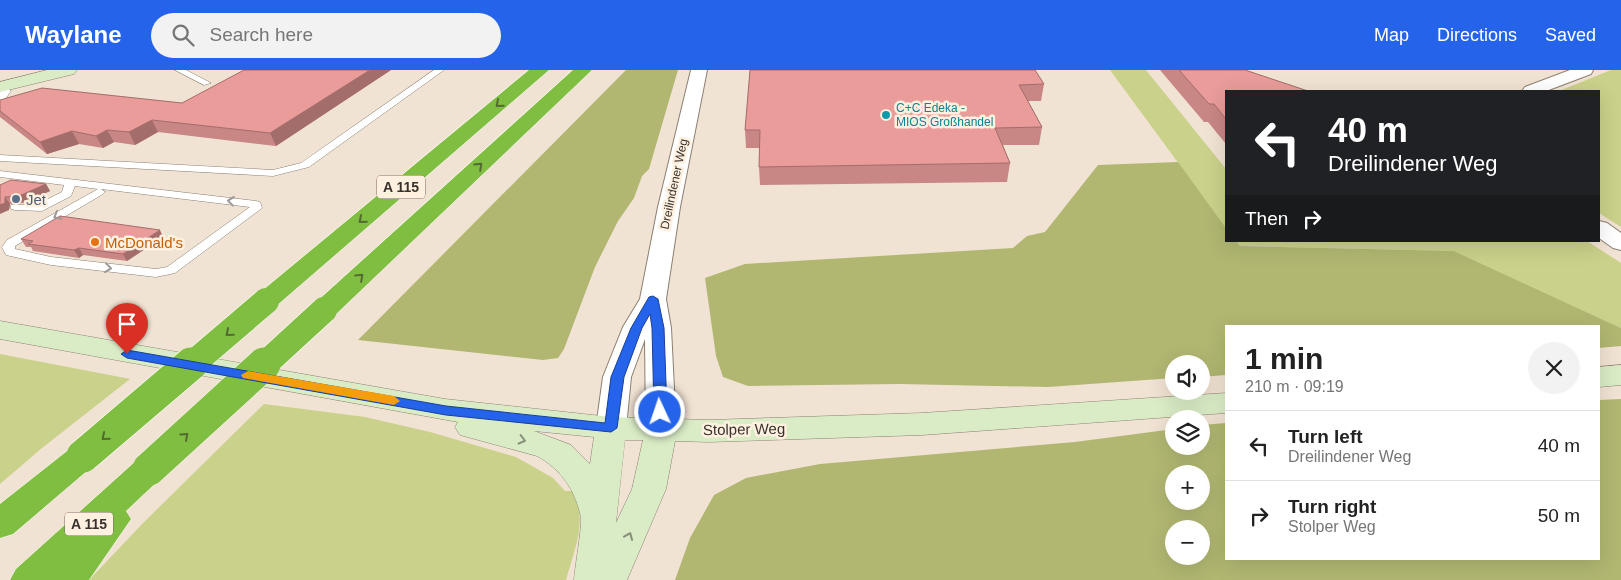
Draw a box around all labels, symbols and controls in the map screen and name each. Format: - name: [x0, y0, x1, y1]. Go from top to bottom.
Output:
- search box: [151, 13, 501, 58]
- text: Waylane: [25, 21, 121, 48]
- icon: search: [169, 21, 197, 49]
- text: Search here: [209, 24, 313, 45]
- text: Map: [1374, 25, 1409, 45]
- text: Directions: [1437, 25, 1517, 45]
- text: Saved: [1545, 25, 1596, 45]
- one-way arrow: [496, 98, 505, 107]
- place label: C+C Edeka - MIOS Großhandel: [896, 101, 993, 129]
- marker: C+C Edeka - MIOS Großhandel: [880, 109, 892, 121]
- icon: left: [1245, 110, 1310, 175]
- text: 40 m: [1328, 110, 1408, 149]
- street label: Dreilindener Weg: [658, 137, 690, 231]
- text: Dreilindener Weg: [1328, 151, 1498, 176]
- one-way arrow: [473, 163, 482, 172]
- road number: A 115: [377, 175, 425, 198]
- place label: Jet: [26, 191, 47, 208]
- marker: Jet: [10, 193, 22, 205]
- one-way arrow: [227, 196, 235, 207]
- icon: right: [1298, 205, 1326, 233]
- text: Then: [1245, 208, 1288, 229]
- one-way arrow: [53, 210, 62, 220]
- one-way arrow: [359, 215, 368, 223]
- place label: McDonald's: [105, 234, 183, 251]
- marker: McDonald's: [89, 236, 101, 248]
- one-way arrow: [105, 262, 113, 273]
- one-way arrow: [354, 273, 363, 282]
- pin: [106, 303, 148, 354]
- icon: arrive: [113, 310, 141, 338]
- one-way arrow: [226, 327, 235, 336]
- text: 1 min: [1245, 342, 1323, 375]
- button: close: [1528, 342, 1580, 394]
- map controls: [1165, 355, 1210, 565]
- button: sound: [1165, 355, 1210, 400]
- text: 210 m · 09:19: [1245, 378, 1344, 395]
- position arrow: [633, 385, 685, 437]
- button: layers: [1165, 410, 1210, 455]
- street label: Stolper Weg: [703, 420, 785, 438]
- text: Turn left: [1288, 426, 1363, 447]
- one-way arrow: [102, 432, 111, 440]
- icon: left: [1245, 432, 1273, 460]
- one-way arrow: [180, 433, 189, 442]
- one-way arrow: [518, 434, 526, 445]
- text: 40 m: [1538, 435, 1580, 456]
- text: Dreilindener Weg: [1288, 448, 1411, 465]
- button: +: [1165, 465, 1210, 510]
- text: Turn right: [1288, 496, 1376, 517]
- icon: right: [1245, 502, 1273, 530]
- text: 50 m: [1538, 505, 1580, 526]
- road number: A 115: [65, 512, 113, 536]
- text: Stolper Weg: [1288, 518, 1376, 535]
- button: −: [1165, 520, 1210, 565]
- one-way arrow: [623, 532, 634, 541]

